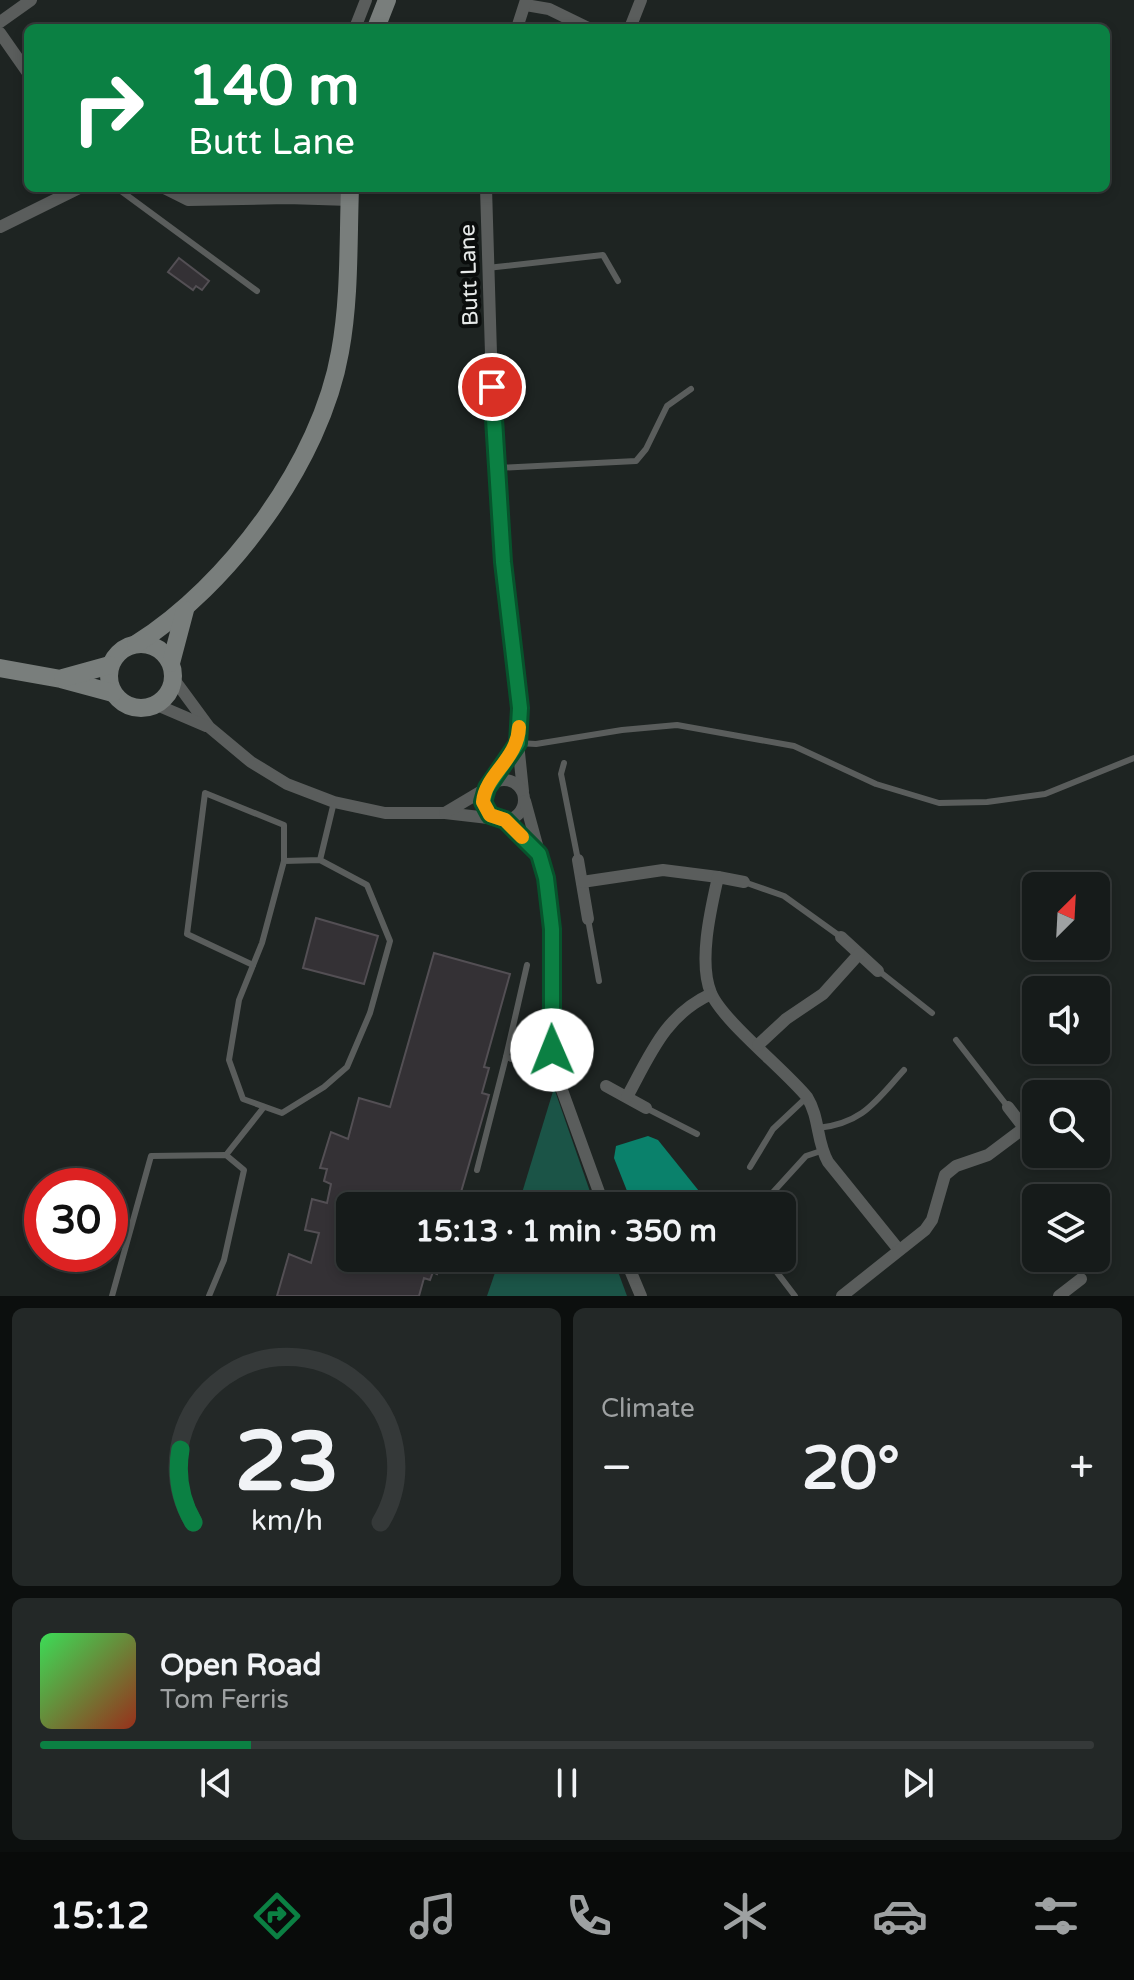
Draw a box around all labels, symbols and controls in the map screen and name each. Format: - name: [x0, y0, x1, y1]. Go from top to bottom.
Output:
- text: 140 m: [188, 53, 359, 120]
- icon: right: [56, 56, 160, 160]
- text: Butt Lane: [188, 121, 355, 164]
- street label: Butt Lane: [454, 224, 484, 326]
- pin: [458, 353, 526, 421]
- icon: arrive: [470, 365, 514, 409]
- north arrow: [1022, 872, 1110, 960]
- map controls: [1022, 872, 1110, 1272]
- button: sound: [1022, 976, 1110, 1064]
- position arrow: [510, 1008, 594, 1092]
- button: search: [1022, 1080, 1110, 1168]
- speed limit sign: 30: [24, 1168, 128, 1272]
- button: layers: [1022, 1184, 1110, 1272]
- text: 15:13 · 1 min · 350 m: [415, 1213, 717, 1250]
- text: Climate: [601, 1393, 695, 1424]
- text: 23: [234, 1413, 339, 1513]
- text: 20°: [802, 1433, 900, 1505]
- text: −: [601, 1442, 632, 1495]
- text: +: [1069, 1442, 1094, 1495]
- text: km/h: [251, 1504, 322, 1538]
- text: Open Road: [160, 1647, 321, 1684]
- text: Tom Ferris: [160, 1684, 289, 1715]
- icon: previous: [194, 1761, 238, 1805]
- icon: pause: [545, 1761, 589, 1805]
- icon: next: [896, 1761, 940, 1805]
- icon: directions: [249, 1888, 305, 1944]
- icon: music: [405, 1888, 461, 1944]
- icon: phone: [561, 1888, 617, 1944]
- icon: climate: [717, 1888, 773, 1944]
- icon: car: [872, 1888, 928, 1944]
- icon: filters: [1028, 1888, 1084, 1944]
- text: 15:12: [50, 1895, 150, 1938]

